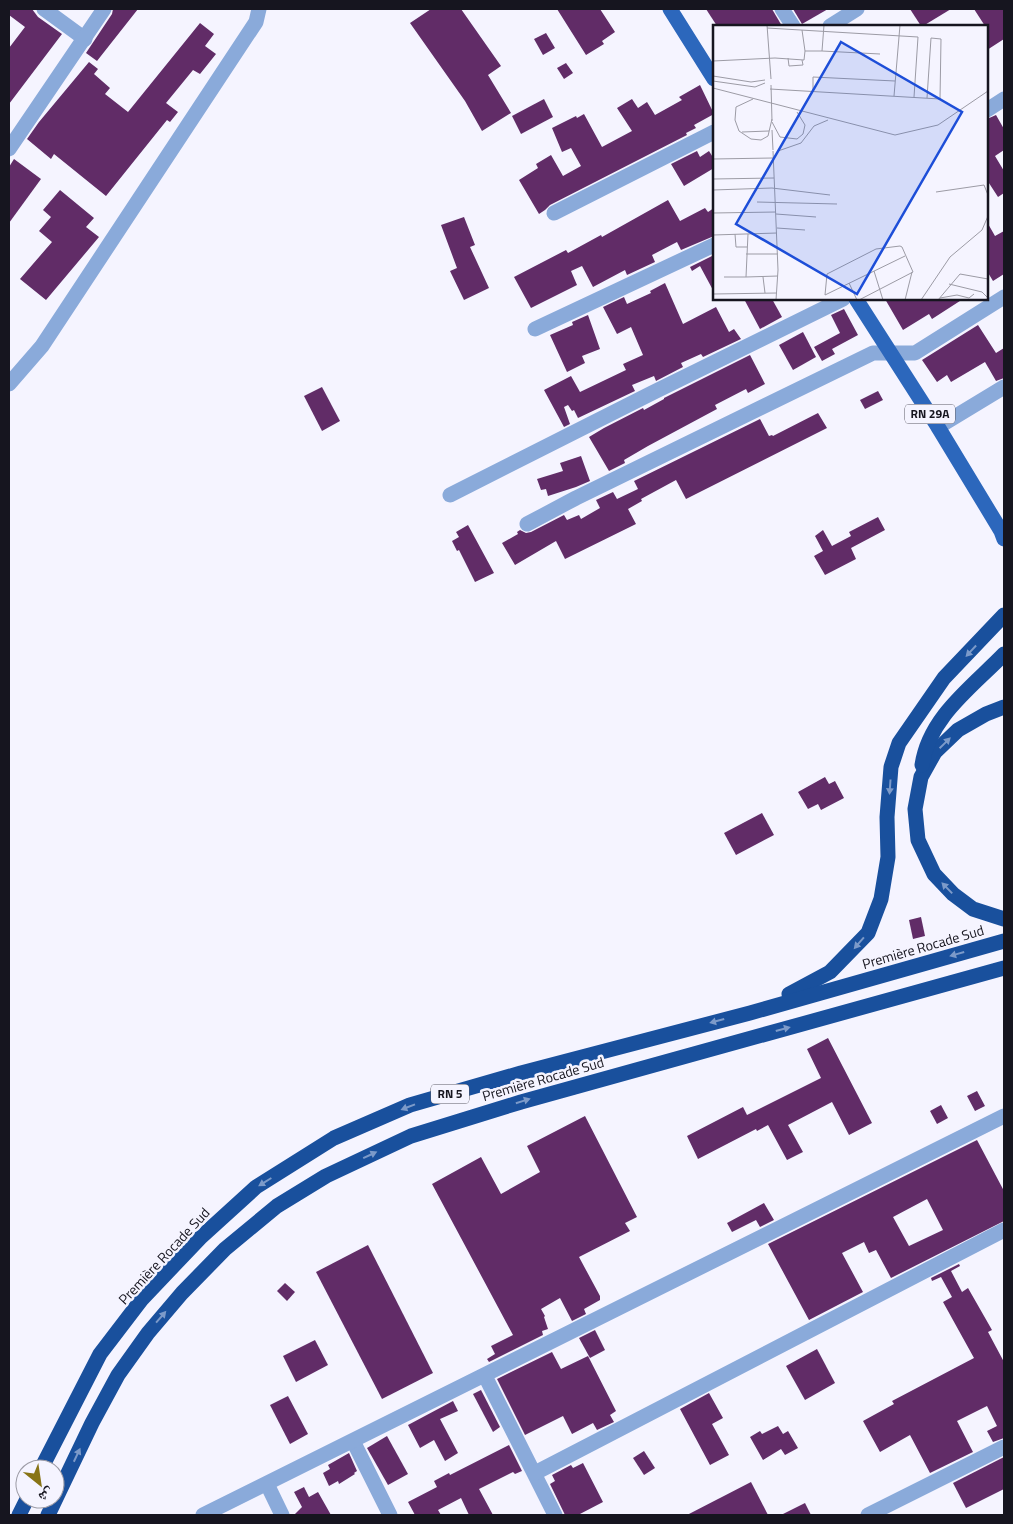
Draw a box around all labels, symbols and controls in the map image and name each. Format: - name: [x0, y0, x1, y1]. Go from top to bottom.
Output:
- inset map: [713, 25, 988, 300]
- road number: RN 29A: [905, 404, 955, 424]
- one-way arrow: [965, 645, 977, 657]
- one-way arrow: [938, 737, 950, 749]
- one-way arrow: [885, 779, 893, 795]
- one-way arrow: [941, 882, 953, 894]
- street label: Première Rocade Sud: [860, 919, 986, 974]
- one-way arrow: [853, 937, 865, 949]
- one-way arrow: [950, 951, 965, 959]
- one-way arrow: [709, 1018, 724, 1026]
- one-way arrow: [775, 1024, 790, 1032]
- street label: Première Rocade Sud: [480, 1051, 606, 1106]
- road number: RN 5: [431, 1084, 469, 1104]
- one-way arrow: [516, 1097, 531, 1105]
- one-way arrow: [400, 1103, 415, 1111]
- one-way arrow: [363, 1151, 377, 1159]
- one-way arrow: [258, 1177, 271, 1186]
- street label: Première Rocade Sud: [113, 1203, 214, 1309]
- one-way arrow: [155, 1312, 167, 1324]
- one-way arrow: [73, 1448, 81, 1462]
- north arrow: [15, 1459, 65, 1509]
- text: ش: [35, 1483, 58, 1509]

